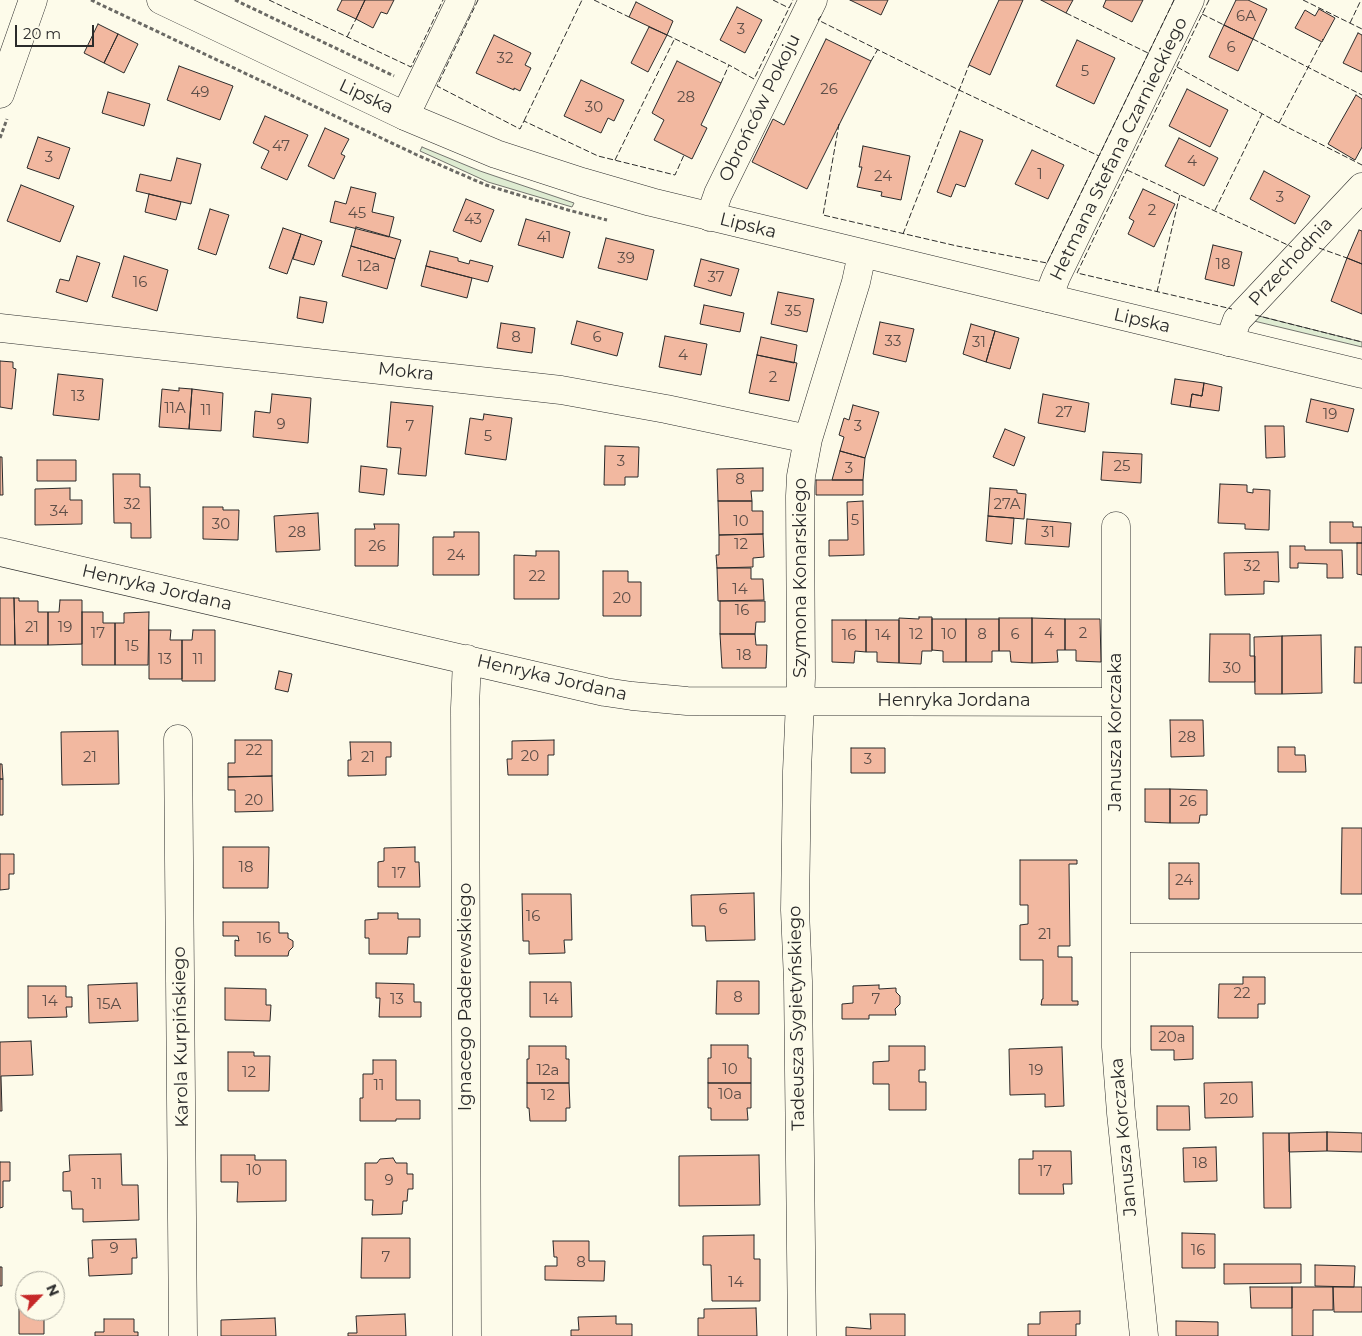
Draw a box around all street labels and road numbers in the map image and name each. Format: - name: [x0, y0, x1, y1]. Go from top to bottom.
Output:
- street label: Hetmana Stefana Czarnieckiego: [1046, 14, 1192, 284]
- street label: Obrońców Pokoju: [715, 31, 805, 185]
- street label: Lipska: [335, 75, 397, 119]
- street label: Lipska: [717, 209, 779, 243]
- street label: Przechodnia: [1245, 213, 1337, 311]
- street label: Lipska: [1111, 304, 1173, 338]
- street label: Mokra: [377, 358, 435, 386]
- street label: Szymona Konarskiego: [790, 478, 812, 678]
- street label: Henryka Jordana: [80, 560, 234, 616]
- street label: Henryka Jordana: [475, 650, 629, 706]
- street label: Janusza Korczaka: [1105, 653, 1127, 811]
- street label: Henryka Jordana: [877, 690, 1031, 712]
- street label: Ignacego Paderewskiego: [455, 883, 477, 1111]
- street label: Tadeusza Sygietyńskiego: [784, 905, 810, 1131]
- street label: Karola Kurpińskiego: [169, 946, 193, 1128]
- street label: Janusza Korczaka: [1106, 1057, 1142, 1217]

